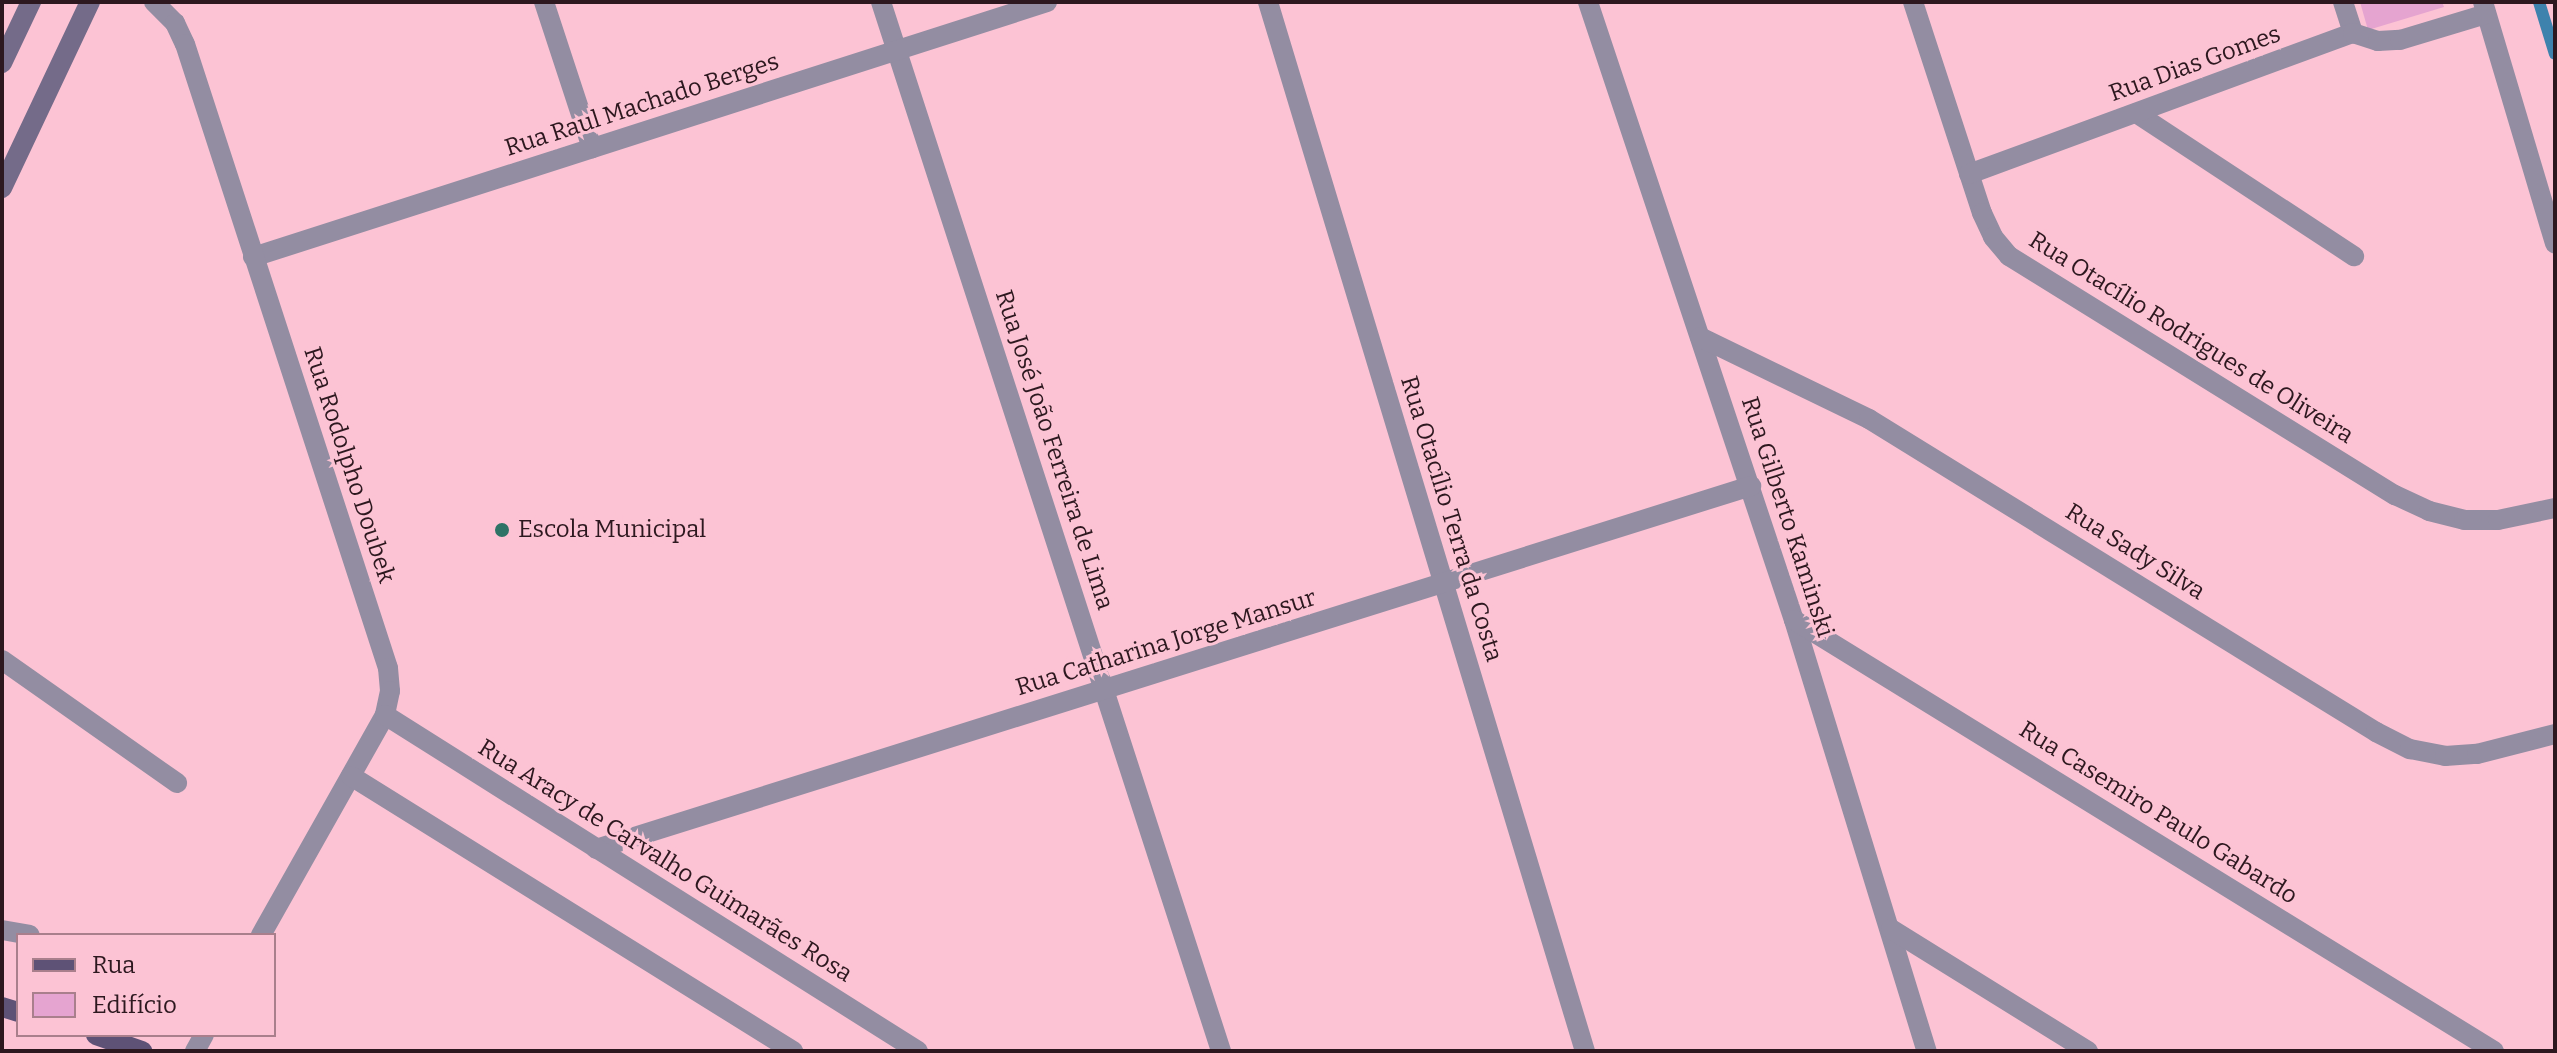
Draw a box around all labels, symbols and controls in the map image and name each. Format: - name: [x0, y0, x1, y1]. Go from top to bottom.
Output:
- street label: Rua Dias Gomes: [2105, 20, 2285, 108]
- street label: Rua Raul Machado Berges: [501, 47, 783, 163]
- street label: Rua Otacílio Rodrigues de Oliveira: [2024, 226, 2358, 450]
- street label: Rua José João Ferreira de Lima: [989, 287, 1119, 613]
- street label: Rua Rodolpho Doubek: [297, 343, 401, 587]
- street label: Rua Otacílio Terra da Costa: [1394, 373, 1508, 665]
- street label: Rua Gilberto Kaminski: [1735, 393, 1839, 641]
- street label: Rua Sady Silva: [2060, 498, 2210, 606]
- place label: Escola Municipal: [518, 516, 706, 544]
- marker: Escola Municipal: [493, 521, 511, 539]
- street label: Rua Catharina Jorge Mansur: [1013, 584, 1319, 702]
- street label: Rua Casemiro Paulo Gabardo: [2014, 715, 2302, 911]
- street label: Rua Aracy de Carvalho Guimarães Rosa: [473, 733, 857, 989]
- legend: [16, 933, 276, 1037]
- text: Rua: [92, 951, 135, 979]
- text: Edifício: [92, 991, 177, 1019]

